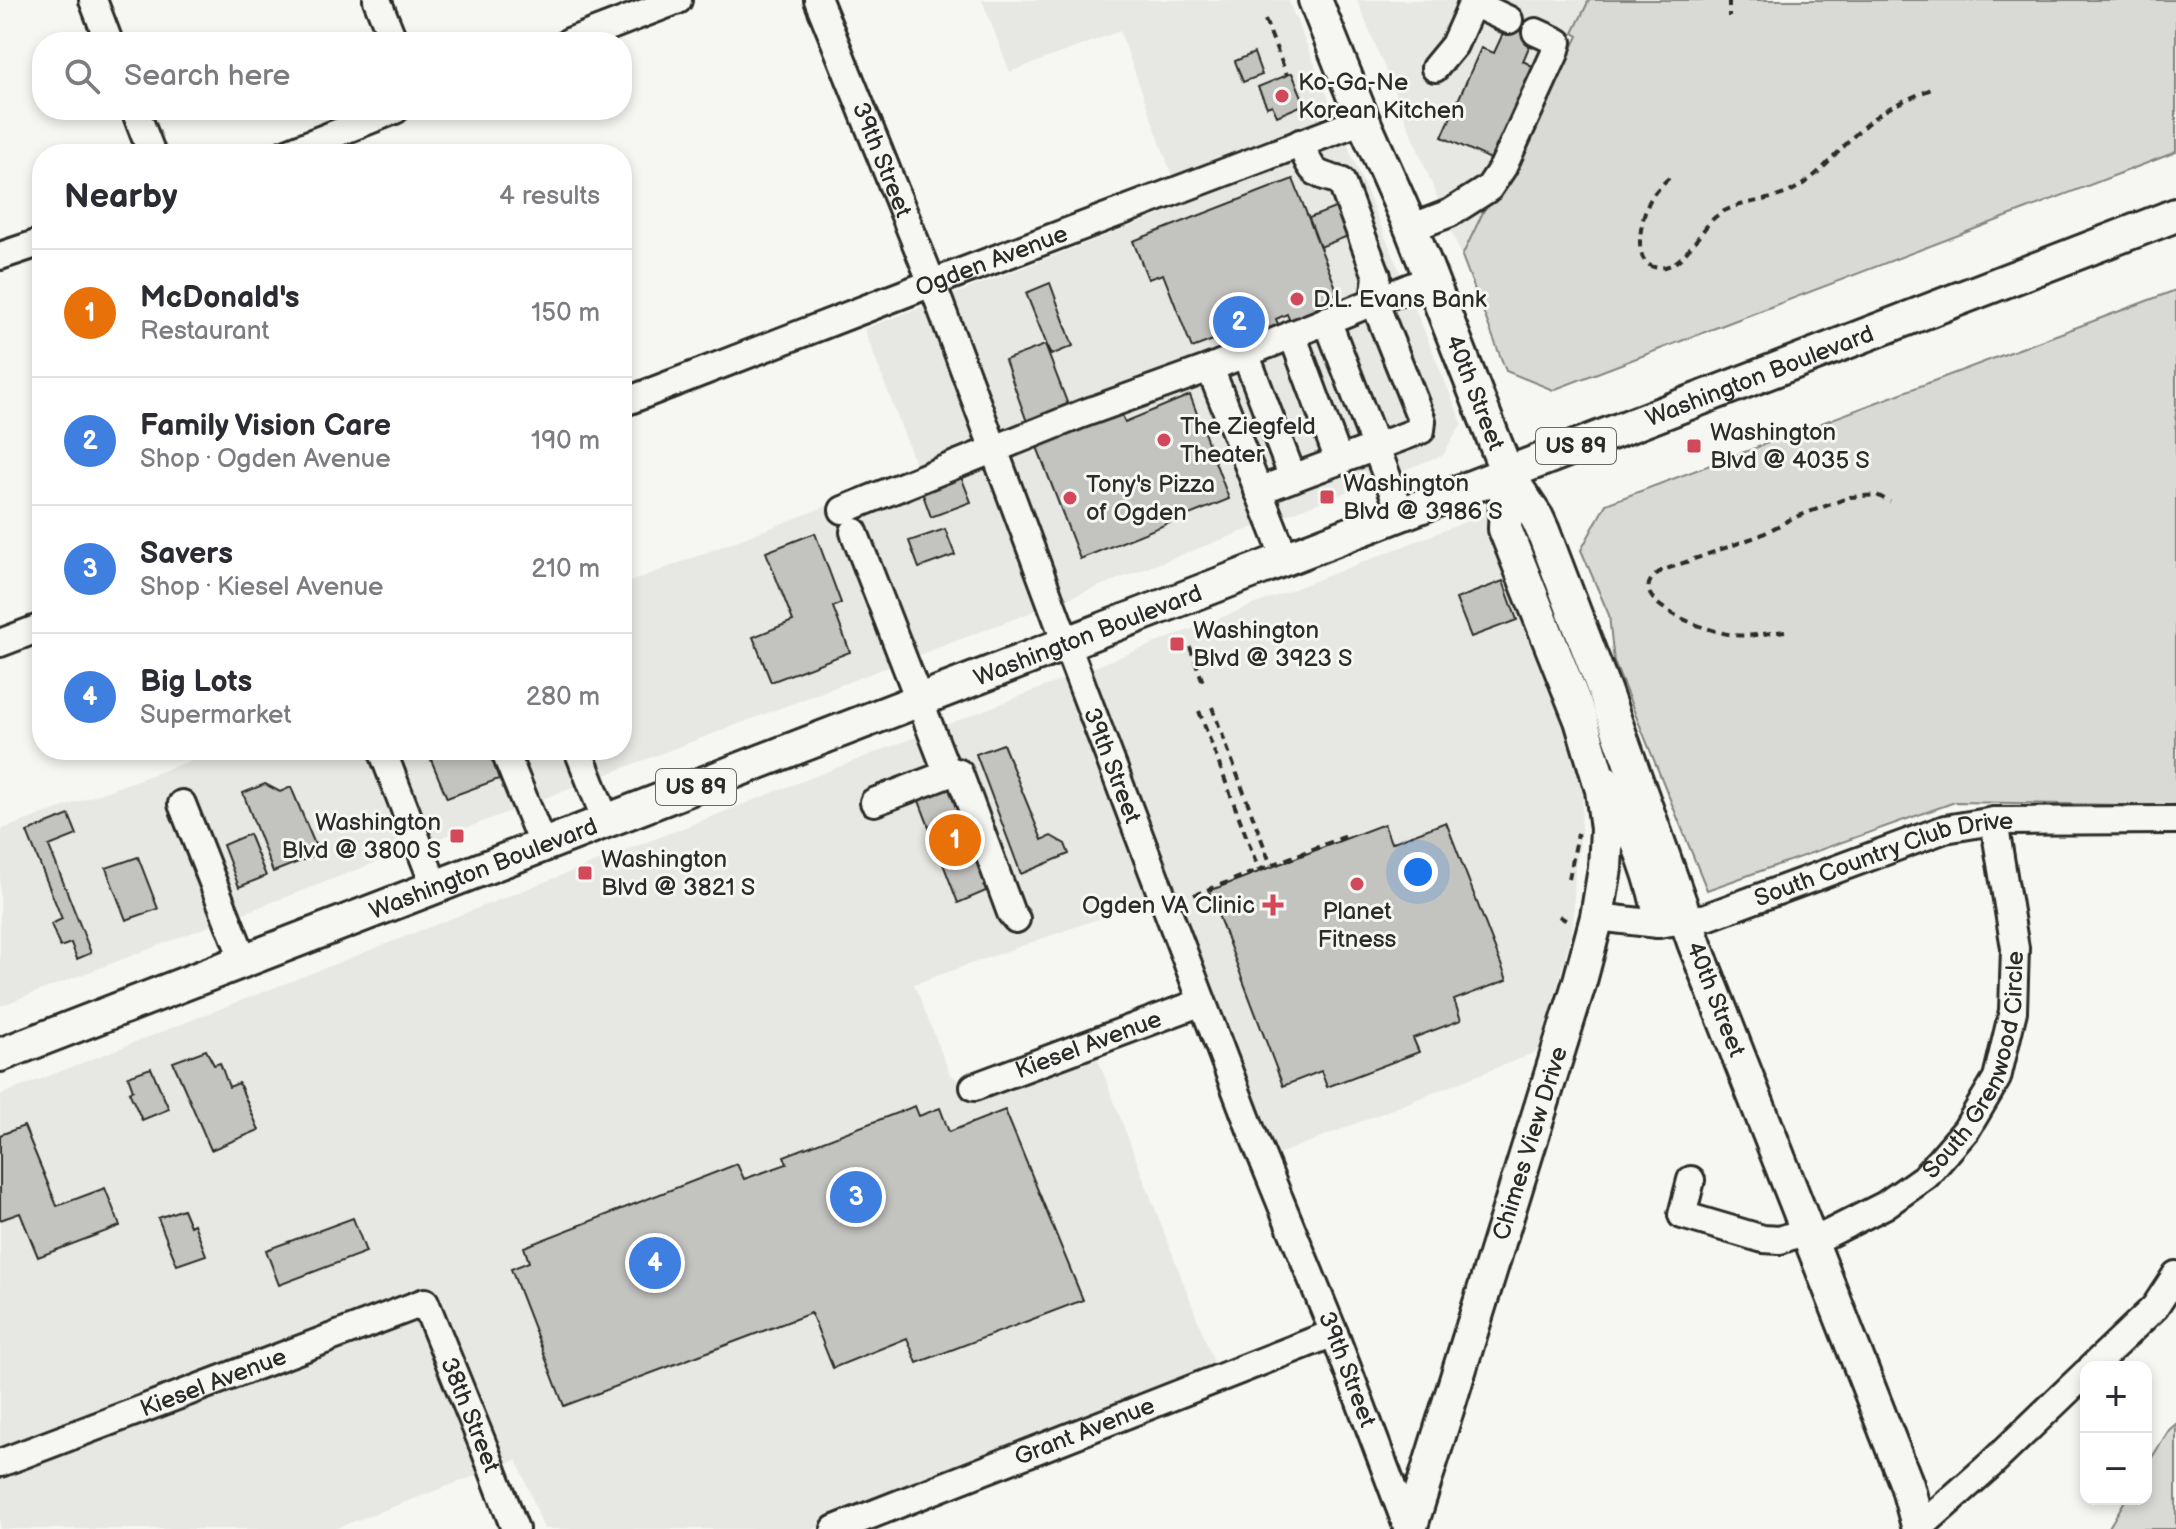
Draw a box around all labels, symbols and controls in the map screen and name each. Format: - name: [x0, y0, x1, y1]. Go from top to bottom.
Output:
- search box: [32, 32, 632, 120]
- icon: search: [60, 54, 104, 98]
- text: Search here: [124, 58, 290, 94]
- place label: Ko-Ga-Ne Korean Kitchen: [1298, 68, 1464, 125]
- marker: Ko-Ga-Ne Korean Kitchen: [1273, 87, 1291, 105]
- street label: 39th Street: [846, 98, 919, 222]
- text: Nearby: [64, 176, 178, 217]
- text: 4 results: [499, 181, 600, 212]
- street label: Ogden Avenue: [911, 219, 1072, 303]
- text: McDonald's: [140, 280, 300, 316]
- place label: D.L. Evans Bank: [1313, 285, 1487, 314]
- marker: D.L. Evans Bank: [1288, 290, 1306, 308]
- pin: 2: [1213, 292, 1265, 352]
- text: 1: [85, 298, 95, 329]
- text: 150 m: [531, 298, 600, 329]
- text: Restaurant: [140, 316, 269, 347]
- street label: Washington Boulevard: [1641, 319, 1878, 433]
- street label: 40th Street: [1440, 331, 1511, 455]
- text: Family Vision Care: [140, 408, 391, 444]
- place label: The Ziegfeld Theater: [1180, 412, 1316, 469]
- place label: Washington Blvd @ 4035 S: [1710, 418, 1870, 475]
- text: 2: [82, 426, 98, 457]
- text: 190 m: [531, 426, 600, 457]
- road number: US 89: [1536, 428, 1616, 464]
- marker: The Ziegfeld Theater: [1155, 431, 1173, 449]
- marker: Washington Blvd @ 4035 S: [1685, 437, 1703, 455]
- text: Shop · Ogden Avenue: [140, 444, 391, 475]
- place label: Washington Blvd @ 3986 S: [1343, 469, 1503, 526]
- place label: Tony's Pizza of Ogden: [1086, 470, 1215, 527]
- marker: Washington Blvd @ 3986 S: [1318, 488, 1336, 506]
- marker: Tony's Pizza of Ogden: [1061, 489, 1079, 507]
- text: Savers: [140, 536, 233, 572]
- text: 3: [82, 554, 98, 585]
- text: 210 m: [531, 554, 600, 585]
- text: Shop · Kiesel Avenue: [140, 572, 384, 603]
- street label: Washington Boulevard: [970, 578, 1206, 692]
- place label: Washington Blvd @ 3923 S: [1193, 616, 1352, 673]
- marker: Washington Blvd @ 3923 S: [1168, 635, 1186, 653]
- text: Big Lots: [140, 664, 252, 700]
- text: 4: [82, 682, 98, 713]
- text: 280 m: [526, 682, 600, 713]
- text: Supermarket: [140, 700, 291, 731]
- street label: 39th Street: [1077, 703, 1148, 828]
- road number: US 89: [656, 769, 736, 805]
- street label: South Country Club Drive: [1750, 806, 2013, 913]
- place label: Washington Blvd @ 3800 S: [282, 808, 441, 865]
- pin: 1: [929, 810, 981, 870]
- street label: Washington Boulevard: [365, 811, 601, 926]
- marker: Washington Blvd @ 3800 S: [448, 827, 466, 845]
- place label: Washington Blvd @ 3821 S: [601, 845, 755, 902]
- your location: [1398, 852, 1438, 892]
- marker: Washington Blvd @ 3821 S: [576, 864, 594, 882]
- marker: Planet Fitness: [1348, 875, 1366, 893]
- place label: Ogden VA Clinic: [1082, 891, 1255, 920]
- marker: Ogden VA Clinic: [1262, 894, 1284, 916]
- place label: Planet Fitness: [1318, 897, 1397, 954]
- street label: 40th Street: [1681, 937, 1752, 1061]
- street label: South Grenwood Circle: [1916, 951, 2029, 1184]
- street label: Kiesel Avenue: [1011, 1004, 1165, 1085]
- street label: Chimes View Drive: [1486, 1043, 1573, 1244]
- pin: 3: [830, 1167, 882, 1227]
- pin: 4: [629, 1233, 681, 1293]
- street label: 39th Street: [1312, 1307, 1383, 1431]
- street label: Kiesel Avenue: [136, 1341, 290, 1423]
- street label: 38th Street: [434, 1353, 507, 1477]
- map controls: [2080, 1361, 2152, 1505]
- button: +: [2080, 1361, 2152, 1433]
- street label: Grant Avenue: [1010, 1391, 1159, 1472]
- button: −: [2080, 1433, 2152, 1505]

